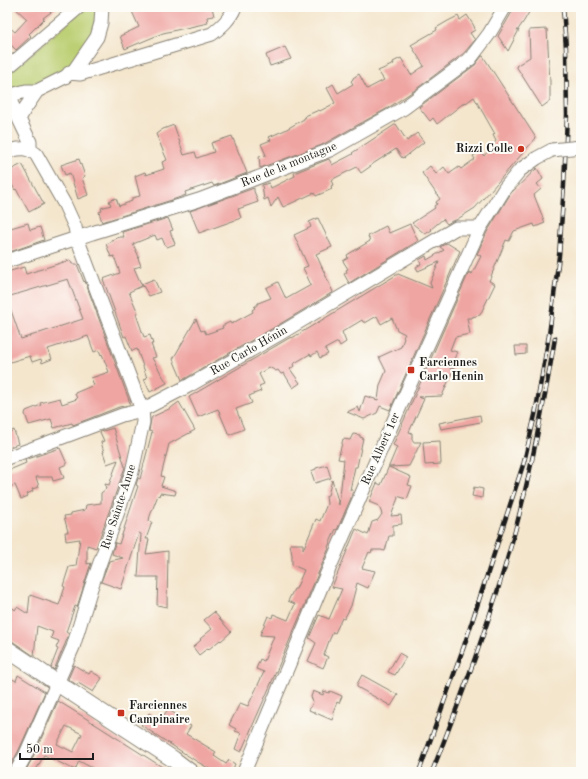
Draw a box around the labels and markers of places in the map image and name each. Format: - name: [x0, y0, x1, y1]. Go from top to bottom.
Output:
- place label: Rizzi Colle: [456, 143, 513, 155]
- marker: Rizzi Colle: [516, 144, 526, 154]
- place label: Farciennes Carlo Henin: [419, 357, 484, 383]
- marker: Farciennes Carlo Henin: [406, 365, 416, 375]
- place label: Farciennes Campinaire: [129, 700, 190, 726]
- marker: Farciennes Campinaire: [116, 708, 126, 718]

